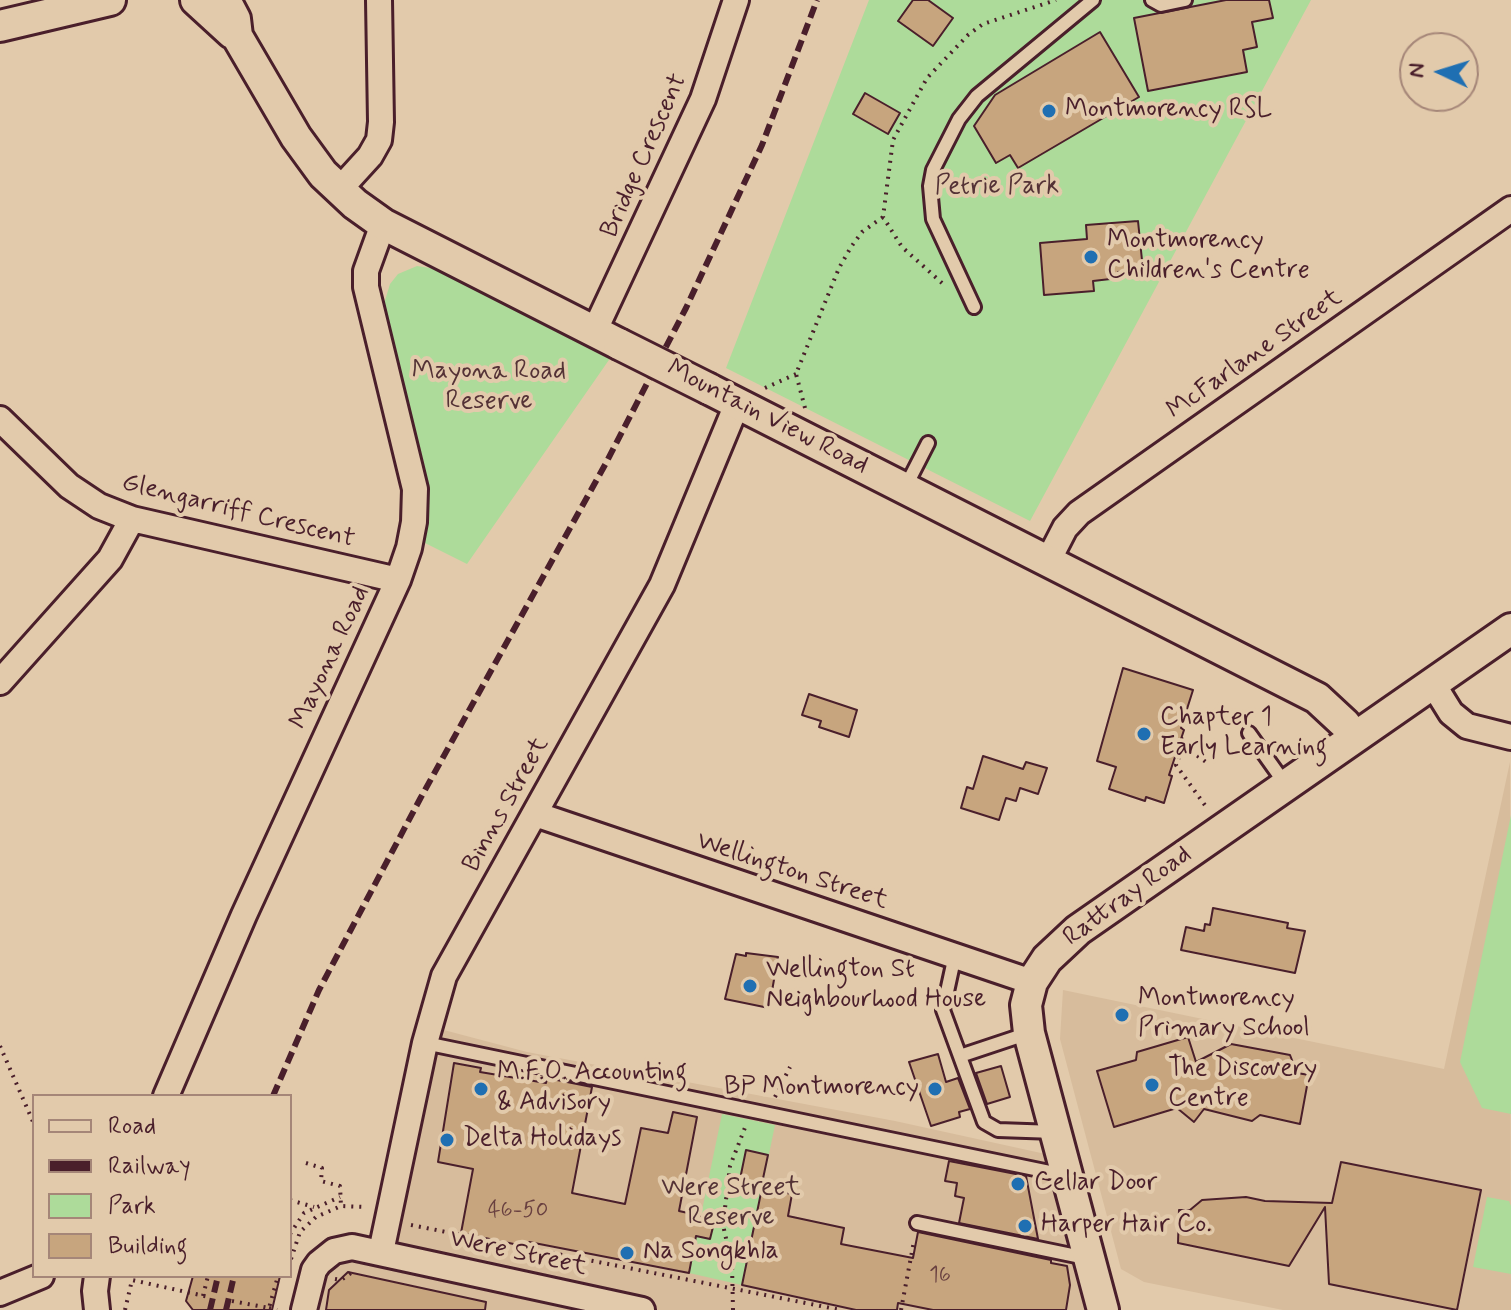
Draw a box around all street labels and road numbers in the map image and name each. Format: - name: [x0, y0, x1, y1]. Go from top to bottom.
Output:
- street label: Bridge Crescent: [595, 69, 695, 243]
- street label: McFarlane Street: [1161, 283, 1349, 427]
- street label: Mountain View Road: [661, 354, 873, 482]
- street label: Glengarriff Crescent: [118, 468, 358, 556]
- street label: Mayona Road: [284, 581, 378, 735]
- street label: Binns Street: [457, 732, 557, 878]
- street label: Wellington Street: [692, 826, 892, 918]
- street label: Rattray Road: [1058, 840, 1198, 954]
- street label: Were Street: [447, 1224, 589, 1284]

